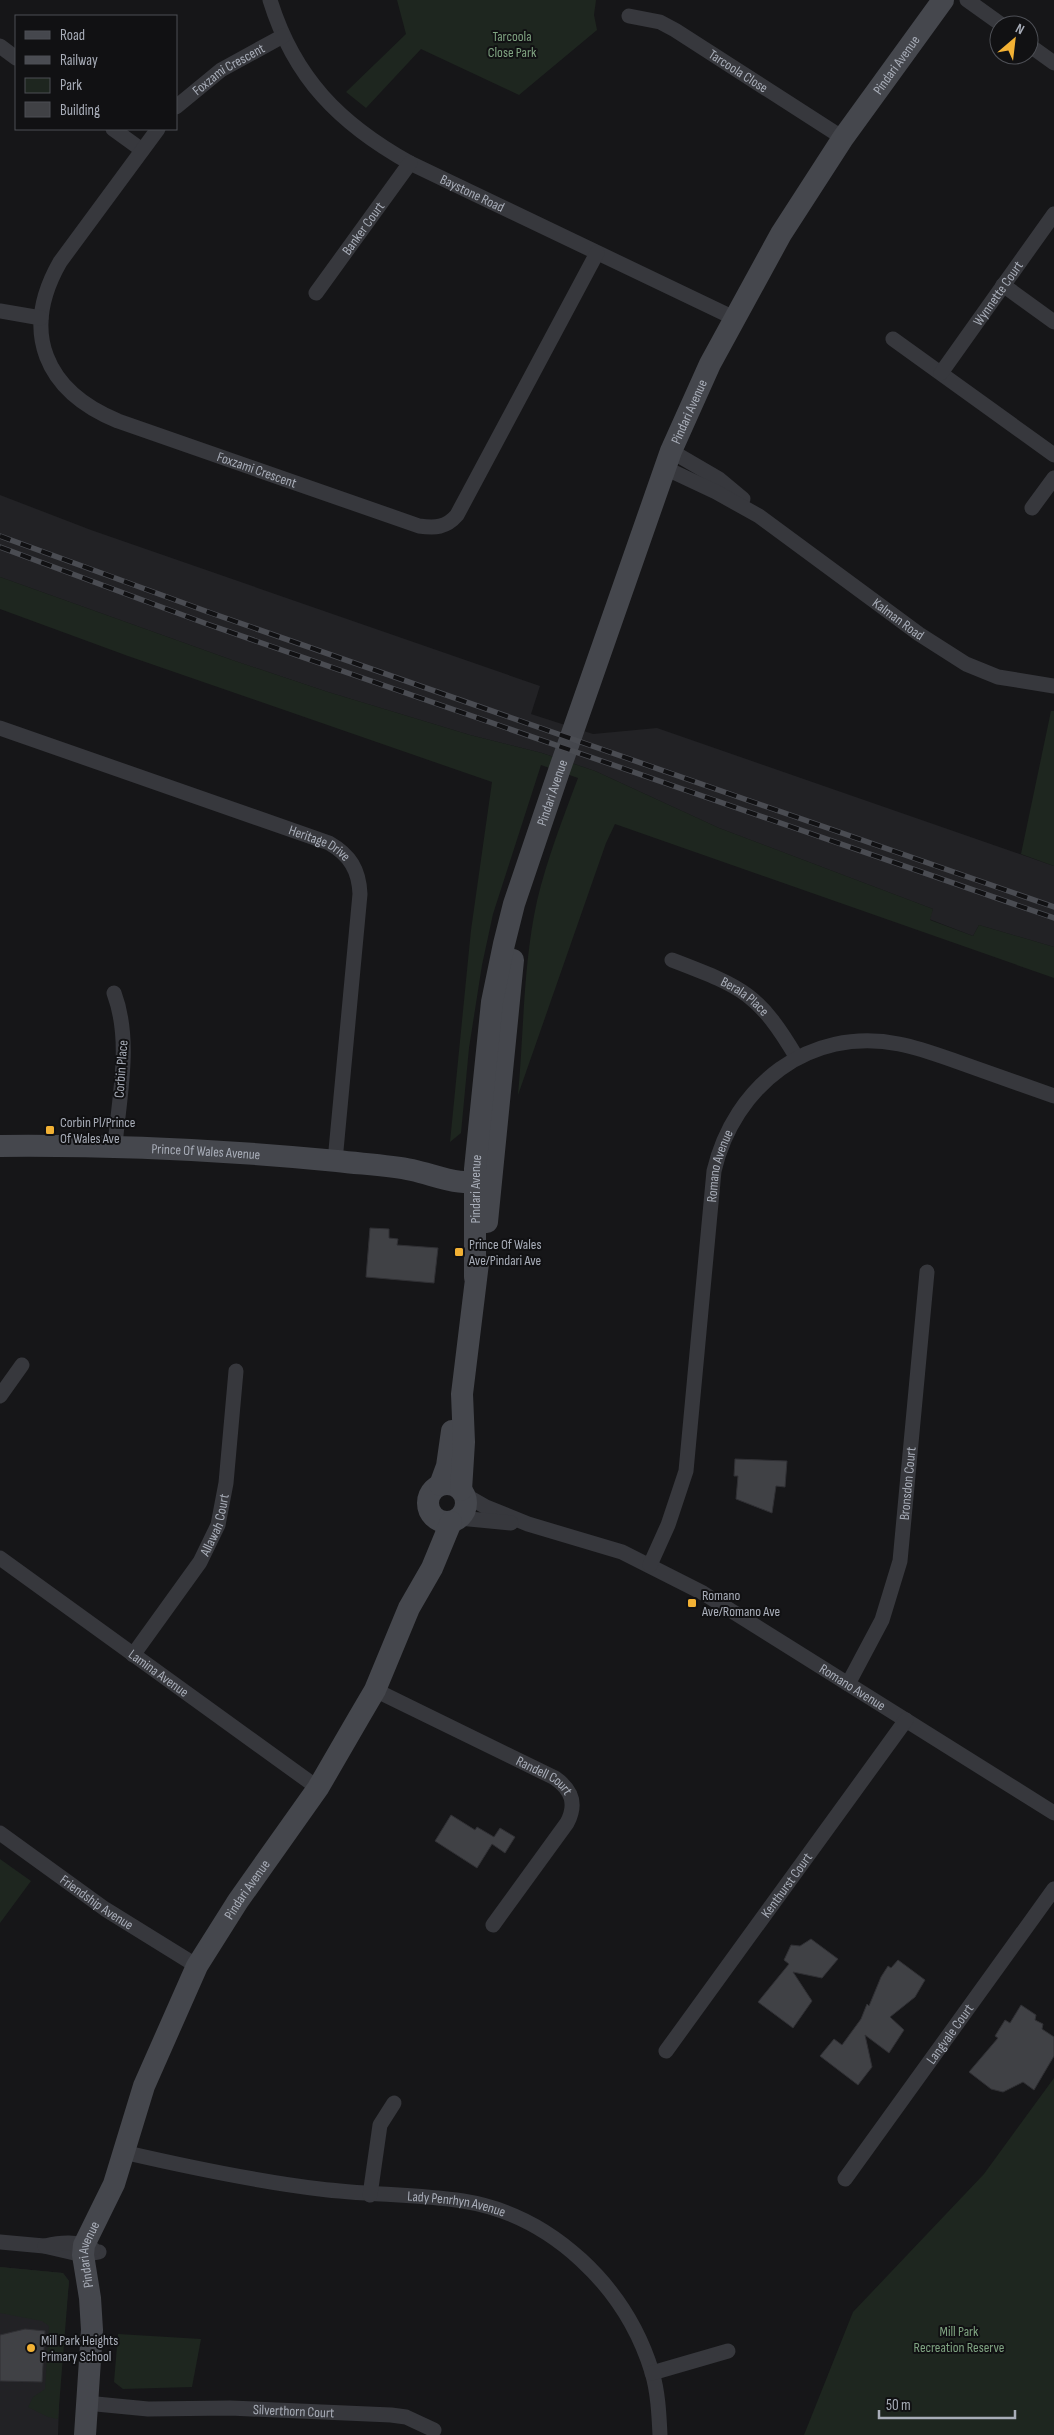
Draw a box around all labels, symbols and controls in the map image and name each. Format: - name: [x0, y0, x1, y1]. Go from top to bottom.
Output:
- legend: [15, 15, 178, 130]
- north arrow: [989, 15, 1039, 65]
- text: N: [1013, 20, 1027, 38]
- text: Road: [60, 26, 85, 45]
- park label: Tarcoola Close Park: [488, 28, 537, 61]
- street label: Pindari Avenue: [869, 32, 923, 98]
- street label: Foxzami Crescent: [189, 39, 267, 99]
- street label: Tarcoola Close: [706, 45, 771, 96]
- text: Railway: [60, 51, 98, 70]
- text: Park: [60, 76, 82, 95]
- text: Building: [60, 101, 100, 120]
- street label: Baystone Road: [437, 170, 507, 215]
- street label: Banker Court: [338, 198, 388, 258]
- street label: Wynnette Court: [969, 258, 1026, 329]
- street label: Pindari Avenue: [667, 377, 711, 446]
- street label: Foxzami Crescent: [215, 448, 299, 491]
- street label: Kalman Road: [869, 594, 928, 644]
- street label: Pindari Avenue: [533, 757, 571, 828]
- street label: Heritage Drive: [287, 821, 355, 864]
- street label: Berala Place: [718, 973, 773, 1019]
- street label: Corbin Place: [110, 1039, 132, 1099]
- place label: Corbin Pl/Prince Of Wales Ave: [60, 1114, 135, 1147]
- marker: Corbin Pl/Prince Of Wales Ave: [44, 1124, 56, 1136]
- street label: Romano Avenue: [703, 1127, 736, 1203]
- street label: Prince Of Wales Avenue: [151, 1140, 261, 1163]
- street label: Pindari Avenue: [467, 1154, 485, 1223]
- place label: Prince Of Wales Ave/Pindari Ave: [468, 1236, 541, 1269]
- marker: Prince Of Wales Ave/Pindari Ave: [453, 1246, 465, 1258]
- street label: Bronsdon Court: [895, 1446, 919, 1521]
- street label: Allawah Court: [195, 1492, 232, 1559]
- place label: Romano Ave/Romano Ave: [701, 1587, 780, 1620]
- marker: Romano Ave/Romano Ave: [686, 1597, 698, 1609]
- street label: Lamina Avenue: [125, 1645, 192, 1700]
- street label: Romano Avenue: [816, 1660, 889, 1714]
- street label: Randell Court: [513, 1752, 577, 1798]
- street label: Kenthurst Court: [757, 1849, 816, 1921]
- street label: Pindari Avenue: [220, 1856, 273, 1922]
- street label: Friendship Avenue: [57, 1871, 137, 1933]
- street label: Langvale Court: [922, 2000, 977, 2067]
- street label: Lady Penrhyn Avenue: [407, 2187, 508, 2220]
- street label: Pindari Avenue: [74, 2218, 103, 2289]
- park label: Mill Park Recreation Reserve: [914, 2323, 1004, 2356]
- place label: Mill Park Heights Primary School: [41, 2332, 118, 2365]
- marker: Mill Park Heights Primary School: [25, 2342, 37, 2354]
- scale bar: [879, 2388, 1015, 2420]
- text: 50 m: [886, 2396, 911, 2415]
- street label: Silverthorn Court: [253, 2401, 335, 2421]

